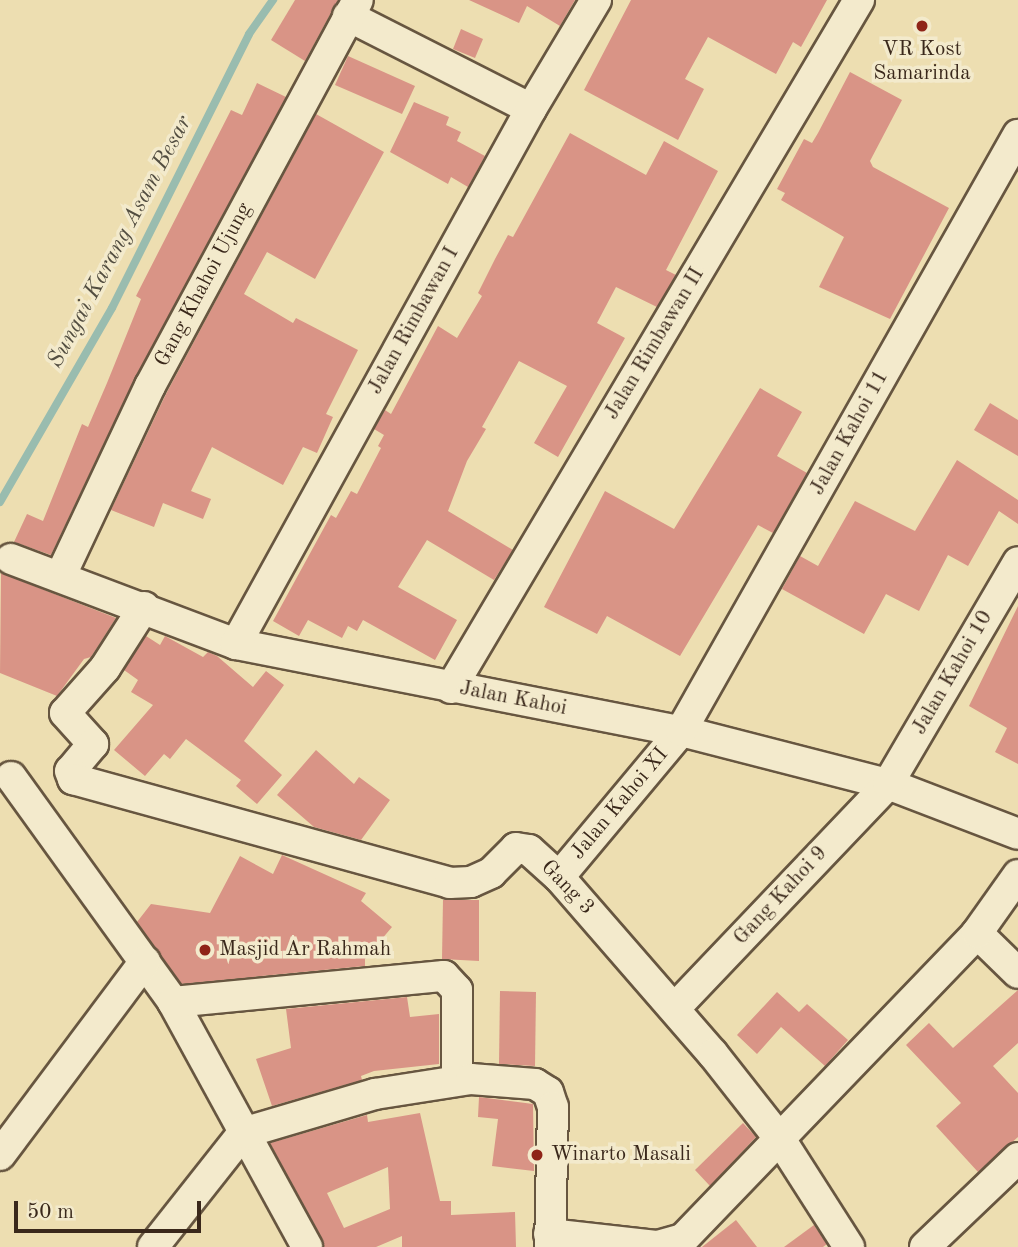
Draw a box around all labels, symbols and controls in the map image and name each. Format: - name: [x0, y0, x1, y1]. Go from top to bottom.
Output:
- marker: VR Kost Samarinda: [914, 18, 930, 34]
- place label: VR Kost Samarinda: [873, 37, 971, 87]
- water label: Sungai Karang Asam Besar: [42, 111, 198, 373]
- street label: Gang Khahoi Ujung: [150, 199, 258, 371]
- street label: Jalan Rimbawan I: [363, 243, 465, 399]
- street label: Jalan Rimbawan II: [600, 263, 710, 425]
- street label: Jalan Kahoi 11: [805, 366, 895, 500]
- street label: Jalan Kahoi 10: [907, 607, 999, 739]
- street label: Jalan Kahoi: [457, 676, 569, 722]
- street label: Jalan Kahoi XI: [566, 743, 674, 865]
- street label: Gang Kahoi 9: [729, 841, 833, 951]
- street label: Gang 3: [535, 855, 599, 921]
- place label: Masjid Ar Rahmah: [219, 937, 391, 963]
- marker: Masjid Ar Rahmah: [197, 942, 213, 958]
- place label: Winarto Masali: [551, 1142, 691, 1168]
- marker: Winarto Masali: [529, 1147, 545, 1163]
- scale bar: [18, 1188, 205, 1232]
- text: 50 m: [27, 1202, 74, 1223]

